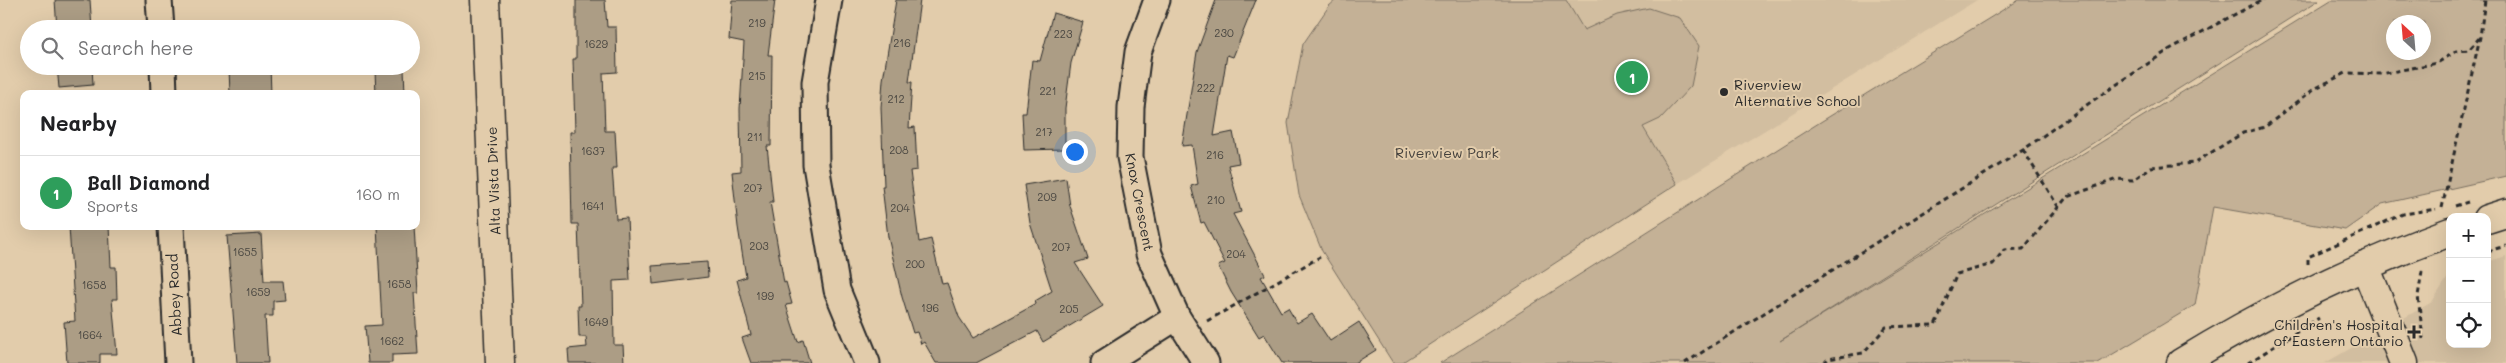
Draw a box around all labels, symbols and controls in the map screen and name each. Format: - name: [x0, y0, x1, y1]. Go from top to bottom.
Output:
- house number: 219: [748, 15, 766, 30]
- north arrow: [2386, 15, 2431, 60]
- search box: [20, 20, 420, 75]
- house number: 230: [1214, 25, 1234, 40]
- house number: 223: [1054, 26, 1073, 41]
- icon: search: [38, 34, 66, 62]
- text: Search here: [78, 35, 194, 60]
- house number: 216: [893, 35, 911, 50]
- house number: 1629: [584, 36, 609, 51]
- pin: 1: [1616, 58, 1648, 96]
- house number: 215: [748, 68, 766, 83]
- place label: Riverview Alternative School: [1734, 75, 1861, 110]
- house number: 222: [1197, 80, 1215, 95]
- house number: 221: [1039, 83, 1057, 98]
- marker: Riverview Alternative School: [1718, 86, 1730, 98]
- house number: 212: [887, 91, 905, 106]
- text: Nearby: [40, 109, 117, 136]
- house number: 217: [1035, 124, 1053, 139]
- street label: Alta Vista Drive: [482, 126, 504, 236]
- house number: 211: [747, 129, 763, 144]
- your location: [1062, 139, 1088, 165]
- house number: 208: [889, 142, 909, 157]
- house number: 1637: [581, 143, 605, 158]
- park label: Riverview Park: [1395, 143, 1499, 162]
- house number: 216: [1206, 147, 1224, 162]
- street label: Knox Crescent: [1121, 151, 1159, 253]
- text: Ball Diamond: [87, 170, 210, 195]
- house number: 207: [743, 180, 763, 195]
- text: 1: [52, 183, 60, 204]
- text: 160 m: [355, 183, 400, 204]
- house number: 209: [1037, 189, 1057, 204]
- house number: 210: [1207, 192, 1225, 207]
- text: Sports: [87, 195, 138, 216]
- house number: 1641: [582, 198, 604, 213]
- house number: 204: [890, 200, 910, 215]
- map controls: [2446, 213, 2491, 348]
- button: +: [2446, 213, 2491, 258]
- house number: 203: [749, 238, 769, 253]
- house number: 207: [1051, 239, 1071, 254]
- house number: 1655: [233, 244, 257, 259]
- house number: 204: [1226, 246, 1246, 261]
- street label: Abbey Road: [162, 253, 186, 337]
- house number: 200: [905, 256, 925, 271]
- button: −: [2446, 258, 2491, 303]
- house number: 1658: [387, 276, 412, 291]
- house number: 1658: [82, 277, 107, 292]
- house number: 1659: [246, 284, 271, 299]
- house number: 199: [756, 288, 774, 303]
- house number: 196: [921, 300, 939, 315]
- house number: 205: [1059, 301, 1079, 316]
- button: locate: [2446, 303, 2491, 348]
- house number: 1649: [584, 314, 609, 329]
- place label: Children's Hospital of Eastern Ontario: [2274, 315, 2403, 350]
- marker: Children's Hospital of Eastern Ontario: [2407, 325, 2421, 339]
- house number: 1664: [78, 327, 103, 342]
- house number: 1662: [380, 333, 404, 348]

